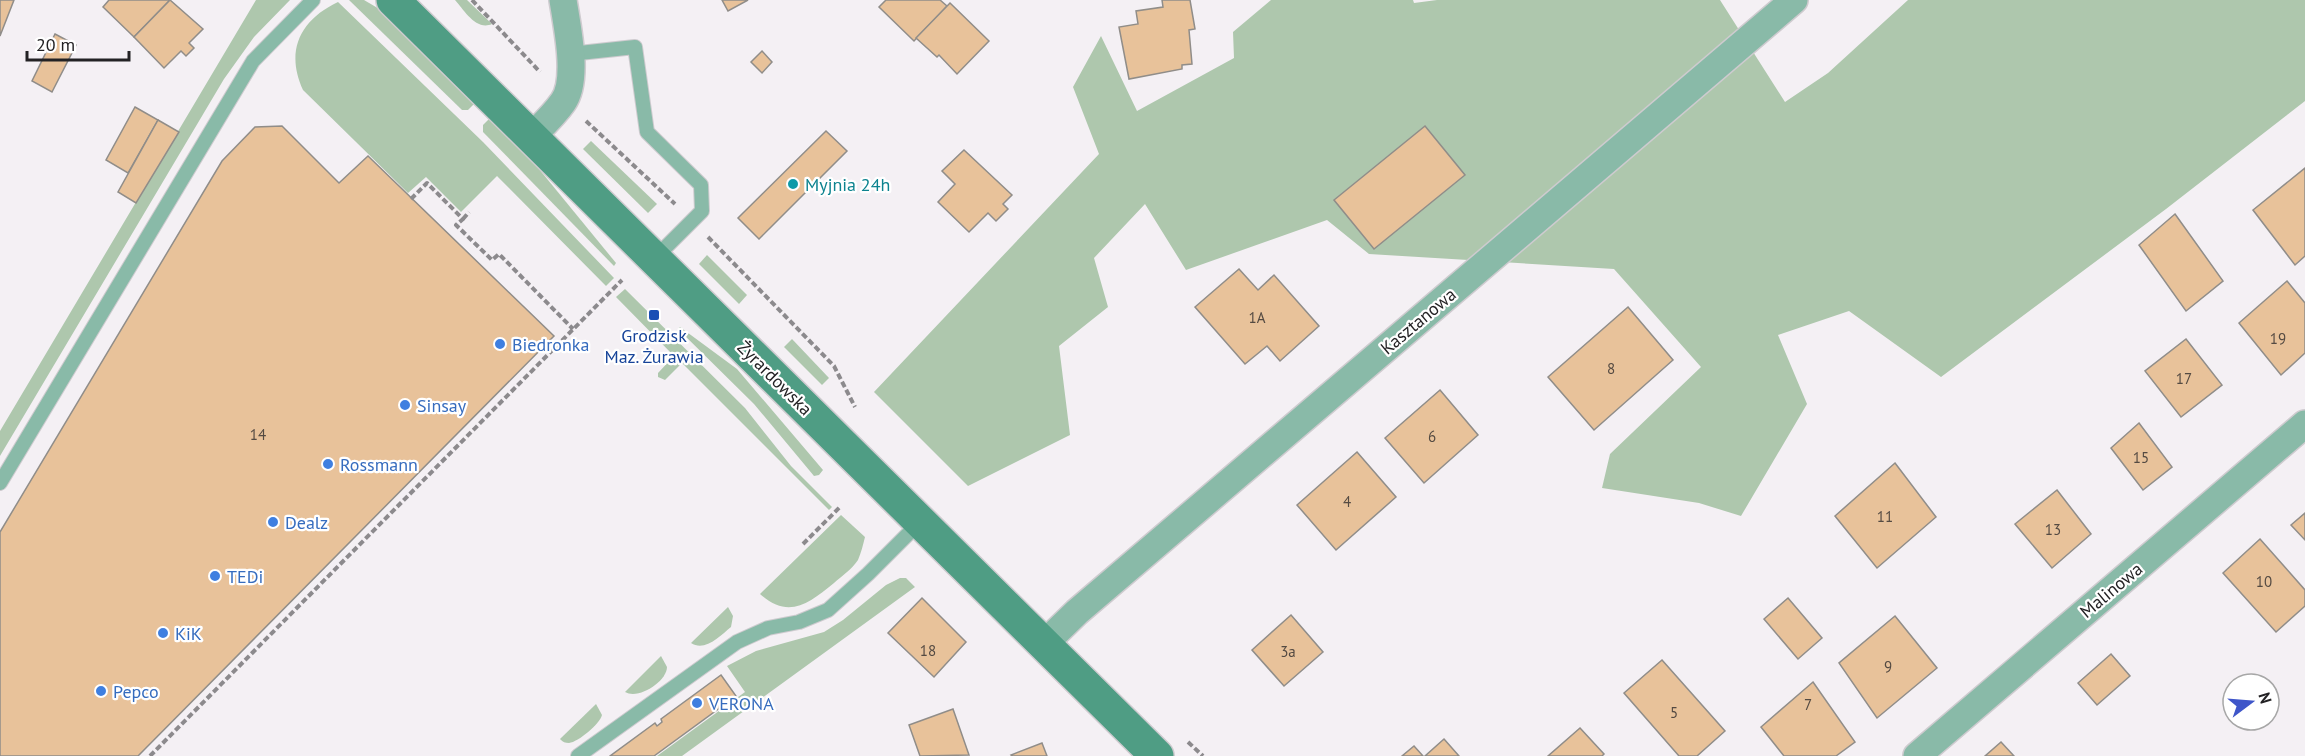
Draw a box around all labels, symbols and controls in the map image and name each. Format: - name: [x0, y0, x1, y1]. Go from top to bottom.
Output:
- scale bar: [27, 24, 129, 62]
- text: 20 m: [36, 33, 75, 56]
- place label: Myjnia 24h: [805, 173, 890, 196]
- marker: Myjnia 24h: [786, 177, 800, 191]
- street label: Kasztanowa: [1376, 283, 1460, 359]
- marker: Grodzisk Maz. Żurawia: [647, 308, 661, 322]
- house number: 1A: [1249, 308, 1266, 327]
- place label: Grodzisk Maz. Żurawia: [604, 324, 704, 368]
- house number: 19: [2270, 329, 2286, 348]
- place label: Biedronka: [512, 333, 589, 356]
- street label: Żyrardowska: [733, 336, 817, 420]
- marker: Biedronka: [493, 337, 507, 351]
- house number: 8: [1607, 359, 1615, 378]
- house number: 17: [2176, 369, 2192, 388]
- place label: Sinsay: [417, 394, 467, 417]
- marker: Sinsay: [398, 398, 412, 412]
- house number: 14: [250, 425, 266, 444]
- house number: 6: [1428, 427, 1436, 446]
- house number: 15: [2133, 448, 2149, 467]
- place label: Rossmann: [340, 453, 418, 476]
- marker: Rossmann: [321, 457, 335, 471]
- house number: 4: [1343, 492, 1351, 511]
- house number: 11: [1877, 507, 1893, 526]
- place label: Dealz: [285, 511, 328, 534]
- marker: Dealz: [266, 515, 280, 529]
- house number: 13: [2045, 520, 2061, 539]
- street label: Malinowa: [2075, 557, 2147, 623]
- place label: TEDi: [227, 565, 263, 588]
- marker: TEDi: [208, 569, 222, 583]
- house number: 10: [2256, 572, 2272, 591]
- place label: KiK: [175, 622, 202, 645]
- marker: KiK: [156, 626, 170, 640]
- house number: 18: [920, 641, 936, 660]
- house number: 3a: [1280, 642, 1296, 661]
- house number: 9: [1884, 657, 1892, 676]
- north arrow: [2221, 672, 2281, 732]
- place label: Pepco: [113, 680, 159, 703]
- marker: Pepco: [94, 684, 108, 698]
- text: N: [2254, 690, 2276, 706]
- place label: VERONA: [708, 692, 774, 715]
- house number: 7: [1804, 695, 1812, 714]
- marker: VERONA: [690, 696, 704, 710]
- house number: 5: [1670, 703, 1678, 722]

